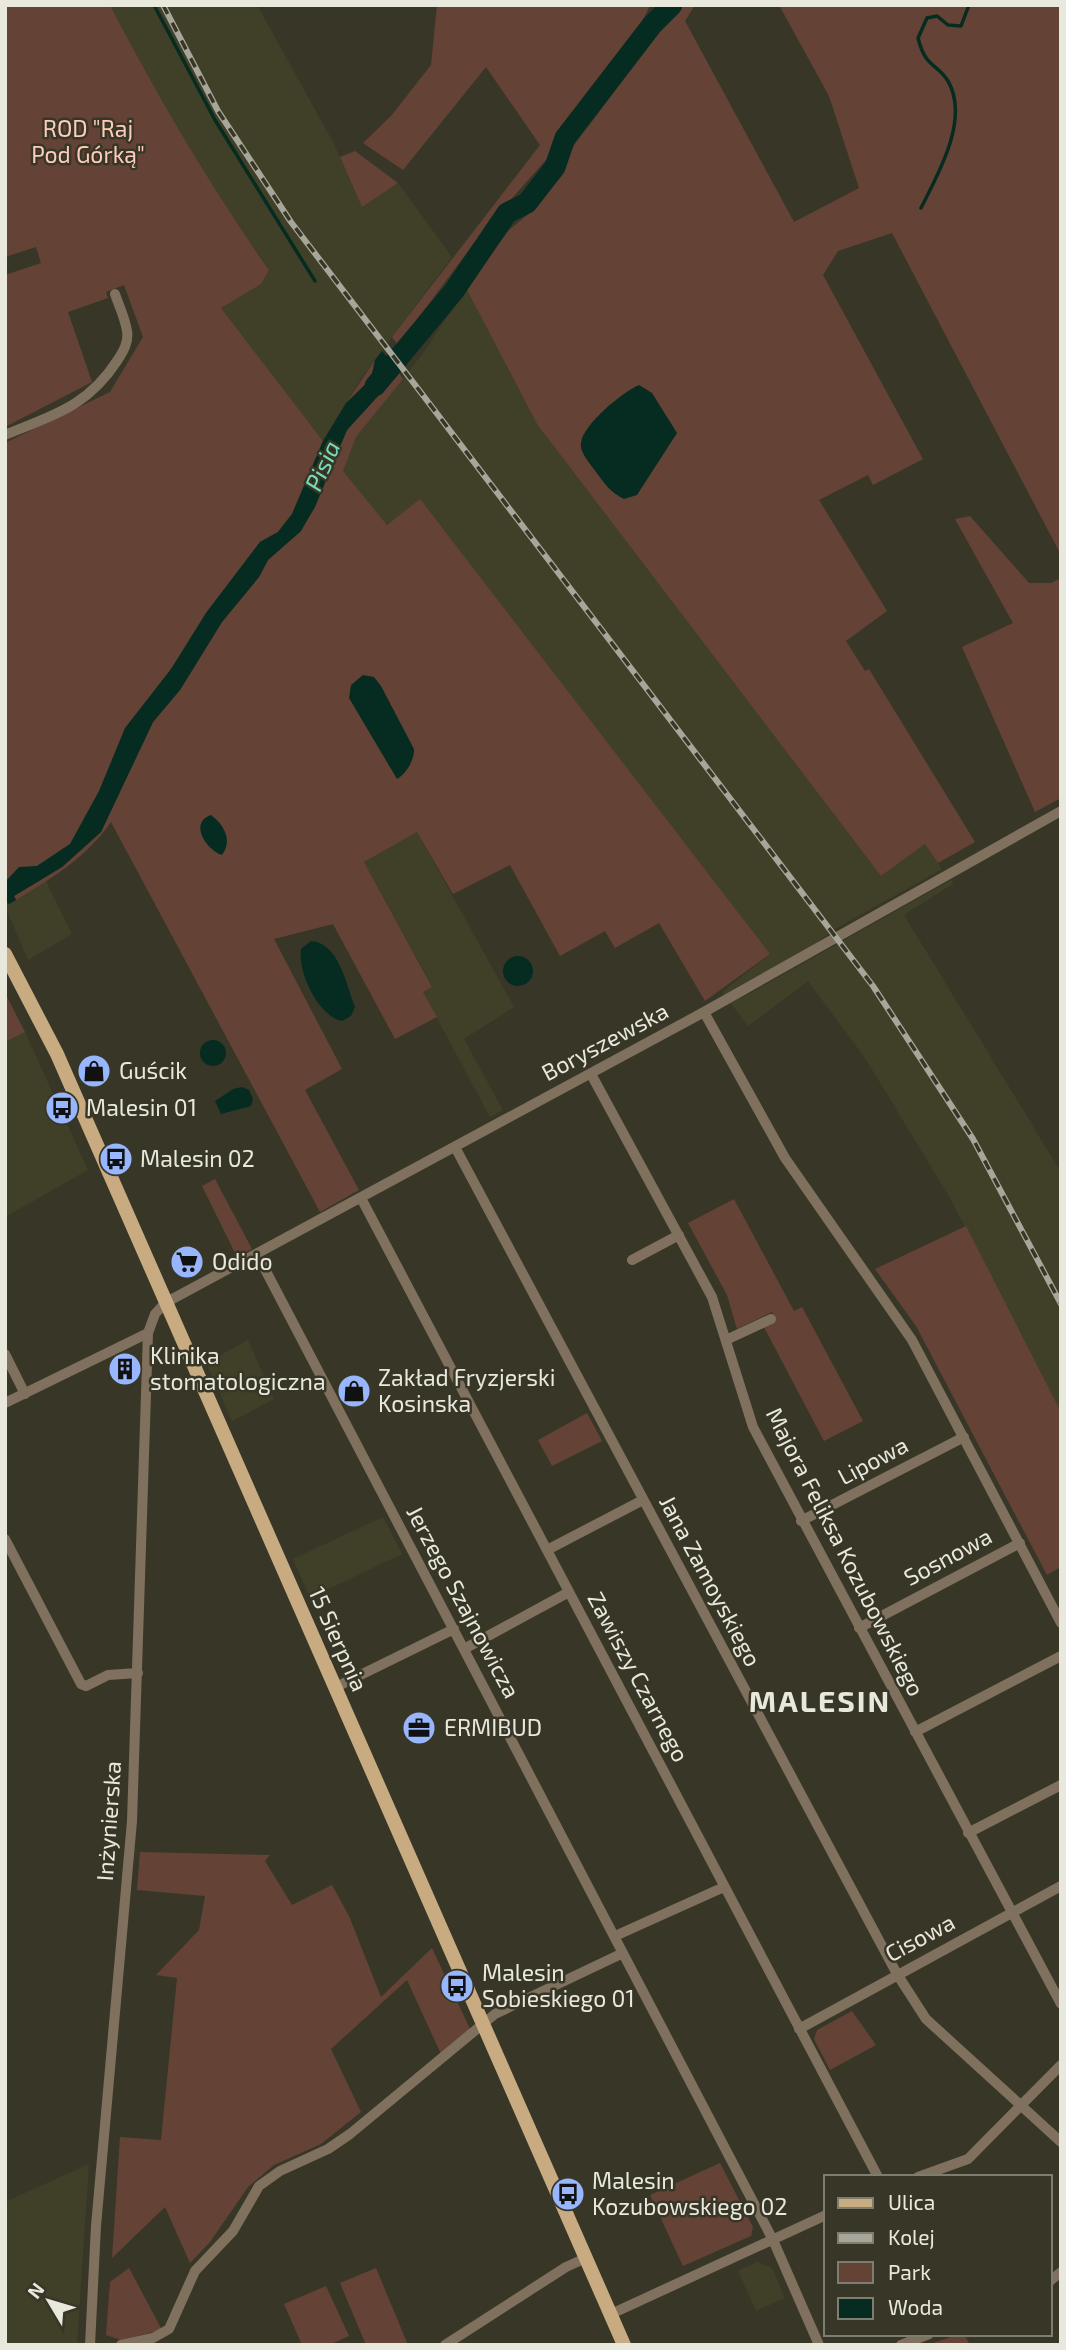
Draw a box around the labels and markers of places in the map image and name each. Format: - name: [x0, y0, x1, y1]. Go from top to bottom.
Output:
- shop icon: Guścik: [75, 1052, 113, 1090]
- place label: Guścik: [119, 1056, 187, 1084]
- bus stop icon: Malesin 01: [43, 1089, 81, 1127]
- place label: Malesin 01: [86, 1093, 197, 1121]
- bus stop icon: Malesin 02: [97, 1140, 135, 1178]
- place label: Malesin 02: [140, 1144, 255, 1172]
- supermarket icon: Odido: [168, 1243, 206, 1281]
- place label: Odido: [212, 1247, 273, 1275]
- place label: Klinika stomatologiczna: [150, 1341, 326, 1395]
- building icon: Klinika stomatologiczna: [106, 1350, 144, 1388]
- place label: Zakład Fryzjerski Kosinska: [378, 1363, 555, 1417]
- shop icon: Zakład Fryzjerski Kosinska: [335, 1372, 373, 1410]
- office icon: ERMIBUD: [400, 1709, 438, 1747]
- place label: ERMIBUD: [444, 1713, 542, 1741]
- place label: Malesin Sobieskiego 01: [482, 1958, 635, 2012]
- bus stop icon: Malesin Sobieskiego 01: [438, 1967, 476, 2005]
- place label: Malesin Kozubowskiego 02: [592, 2166, 787, 2220]
- bus stop icon: Malesin Kozubowskiego 02: [549, 2175, 587, 2213]

